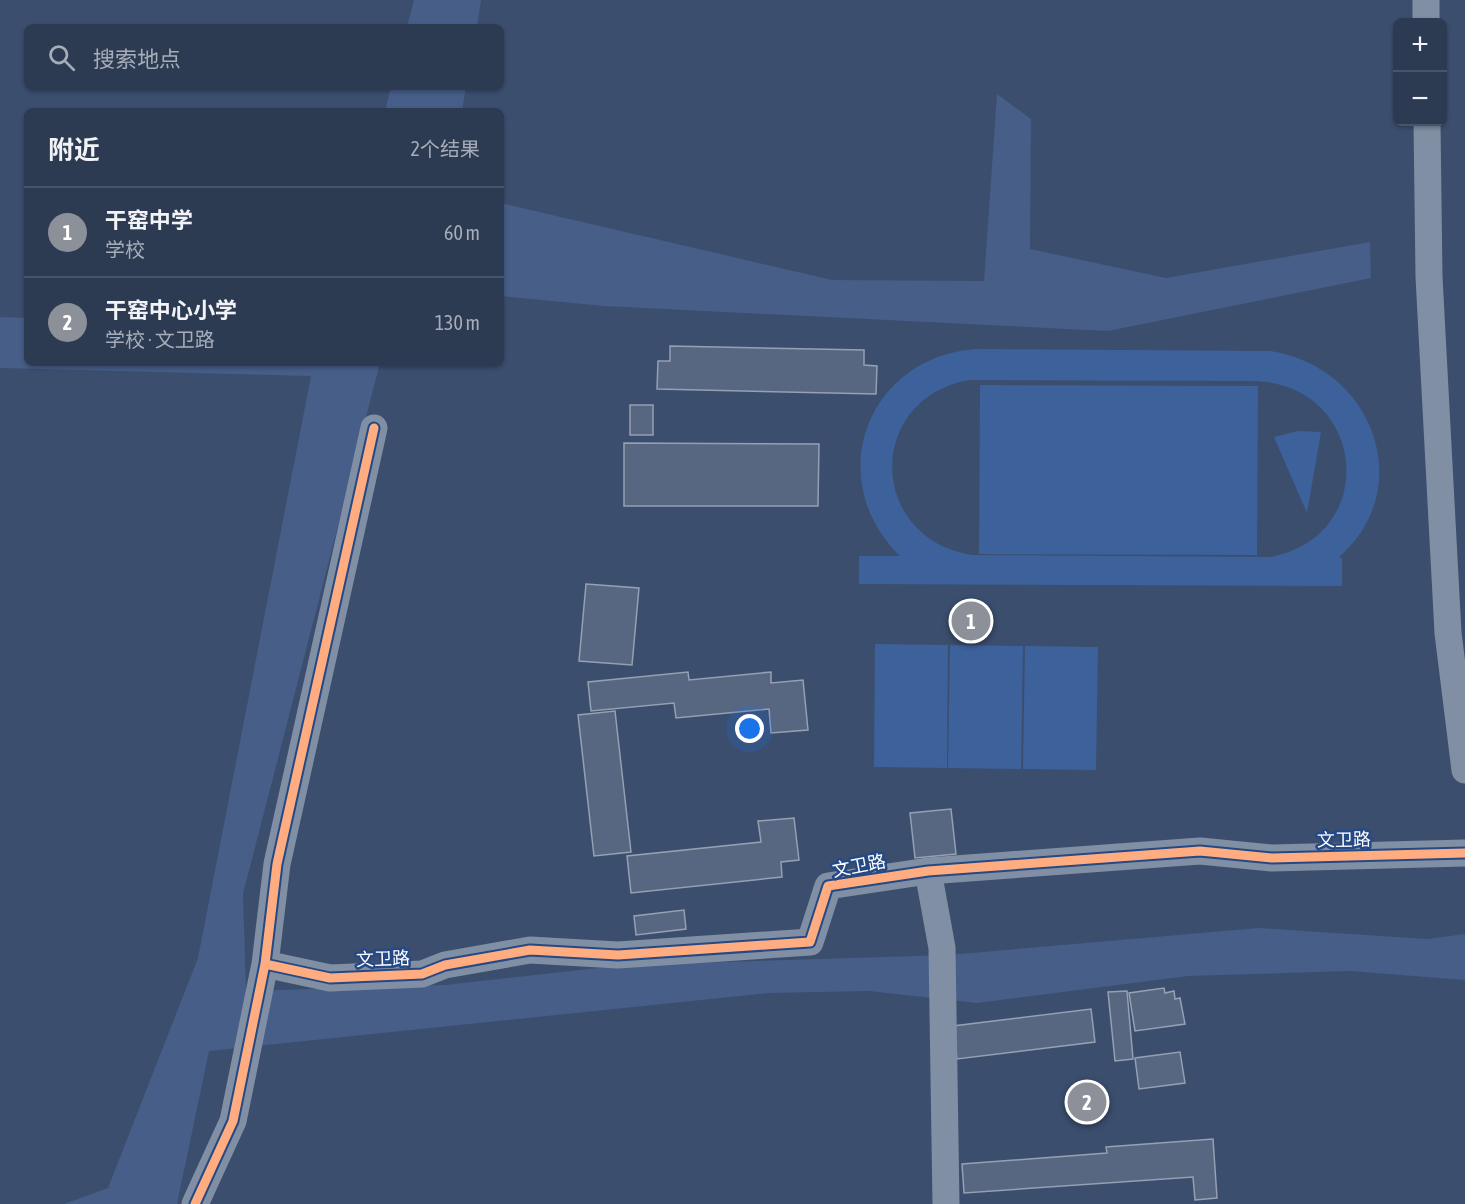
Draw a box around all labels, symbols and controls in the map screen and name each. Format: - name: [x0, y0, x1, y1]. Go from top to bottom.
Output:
- map controls: [1393, 18, 1447, 126]
- button: +: [1393, 18, 1447, 72]
- search box: [24, 24, 504, 90]
- icon: search: [45, 41, 78, 74]
- text: 搜索地点: [93, 46, 181, 72]
- button: −: [1393, 72, 1447, 126]
- text: 附近: [48, 135, 100, 165]
- text: 2个结果: [411, 137, 480, 160]
- text: 干窑中学: [105, 207, 193, 233]
- text: 1: [63, 221, 72, 244]
- text: 60 m: [444, 221, 480, 244]
- text: 学校: [105, 238, 145, 261]
- text: 干窑中心小学: [105, 297, 237, 323]
- text: 2: [63, 311, 72, 334]
- text: 130 m: [435, 311, 480, 334]
- text: 学校 · 文卫路: [105, 328, 215, 351]
- pin: 1: [952, 598, 990, 644]
- your location: [735, 714, 764, 743]
- street label: 文卫路: [1317, 829, 1371, 850]
- street label: 文卫路: [830, 850, 887, 881]
- street label: 文卫路: [356, 947, 410, 970]
- pin: 2: [1068, 1080, 1106, 1124]

